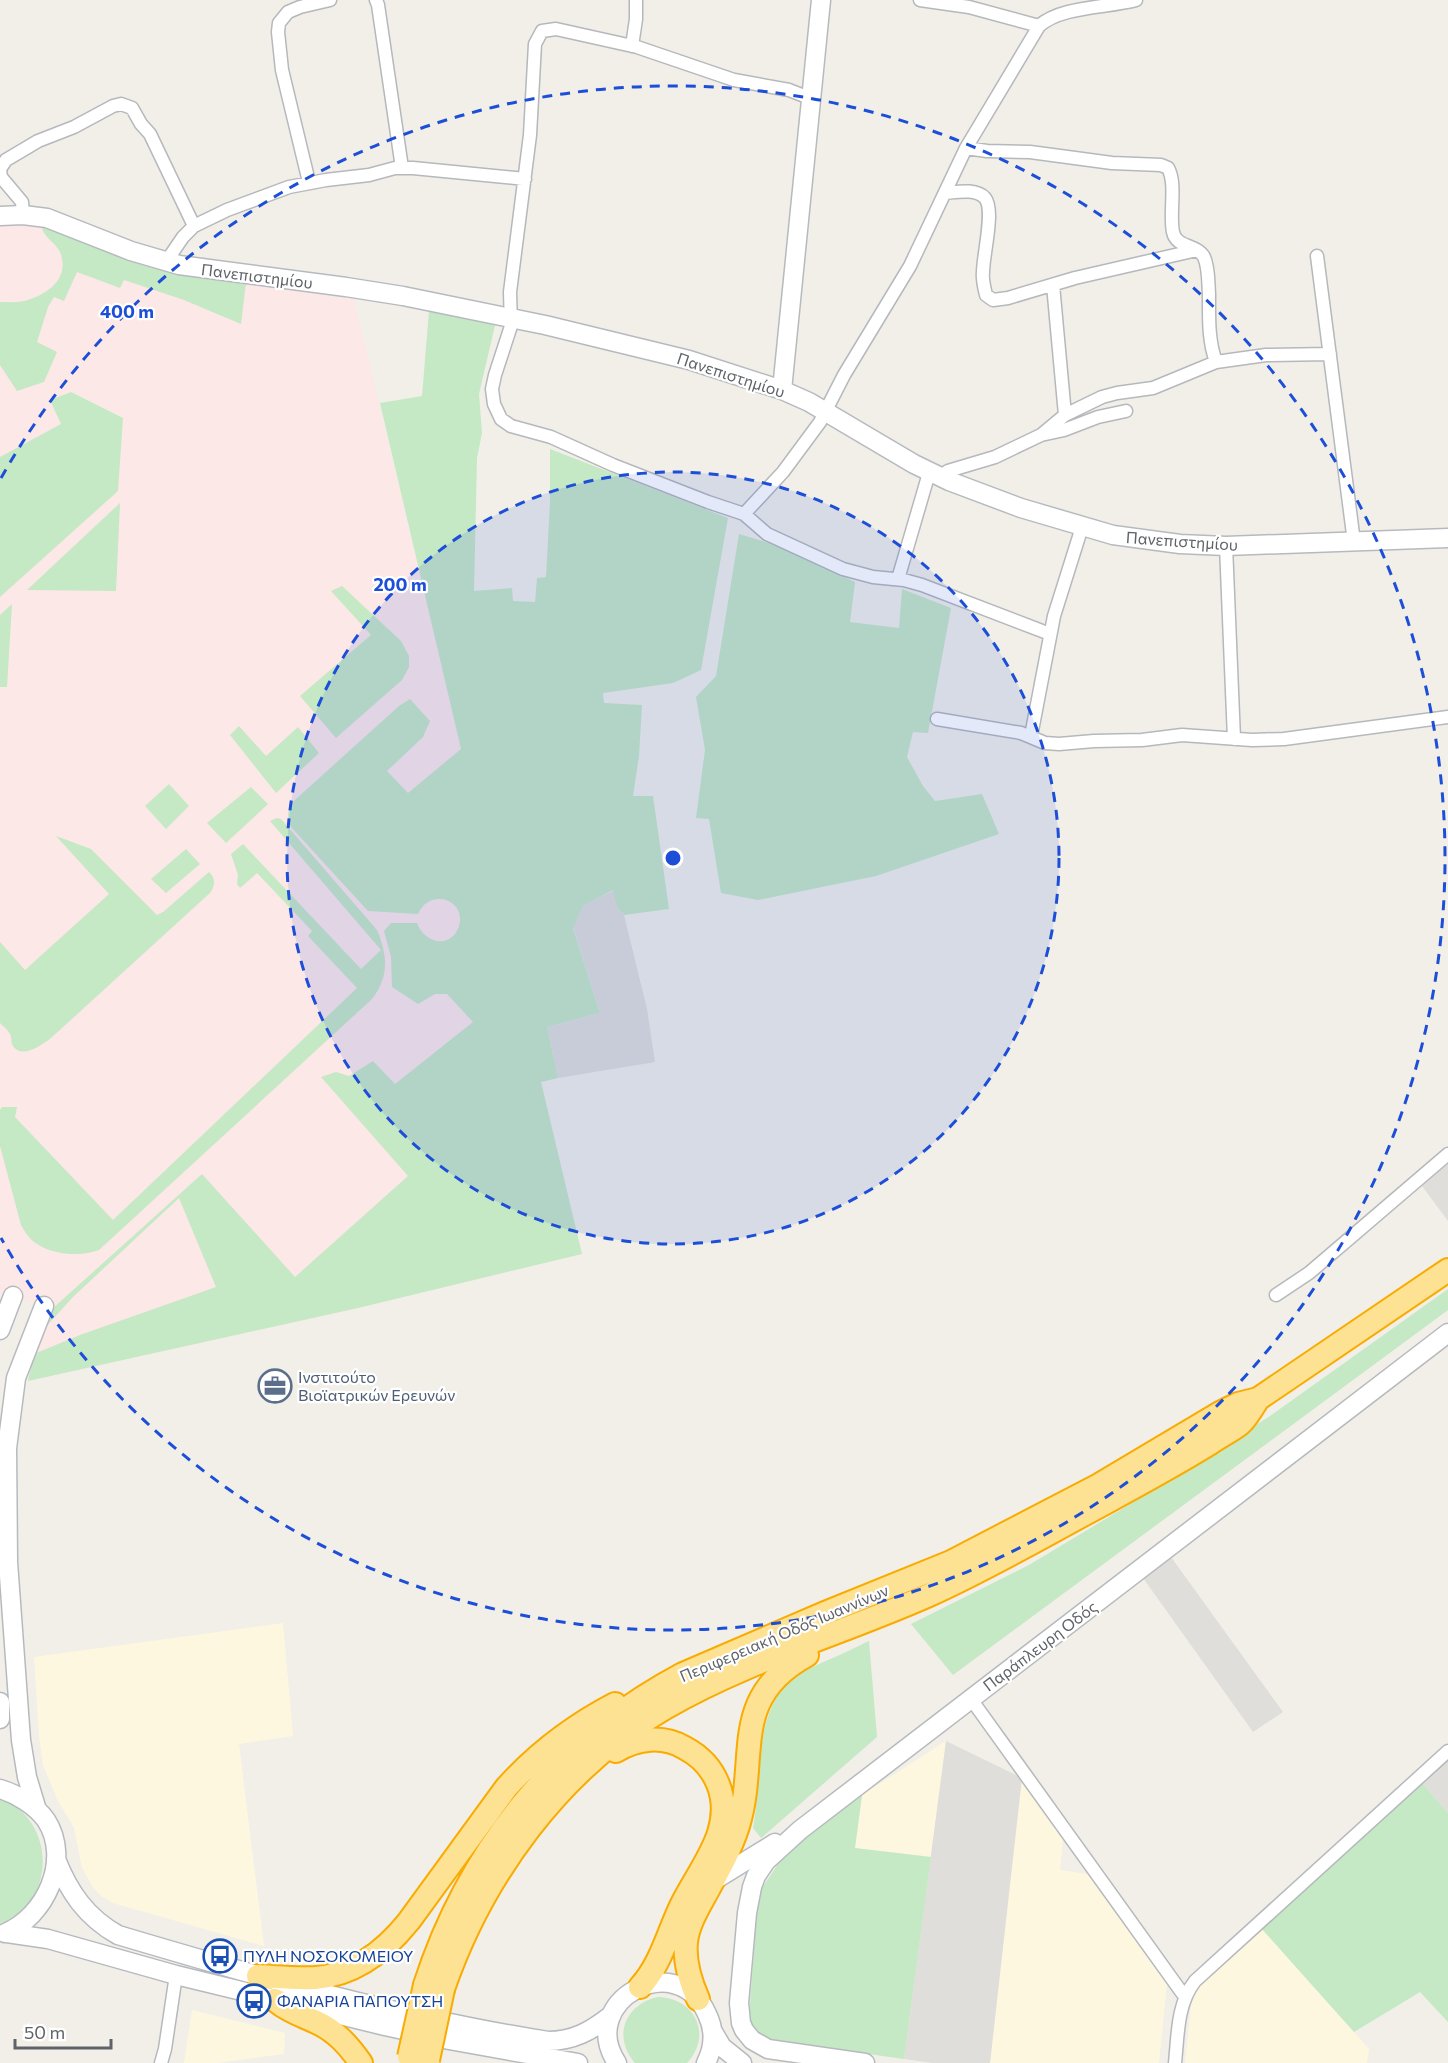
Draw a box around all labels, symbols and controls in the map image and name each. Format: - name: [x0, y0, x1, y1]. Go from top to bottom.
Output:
- street label: Πανεπιστημίου: [200, 259, 314, 292]
- text: 400 m: [100, 300, 154, 322]
- street label: Πανεπιστημίου: [675, 348, 787, 401]
- street label: Πανεπιστημίου: [1125, 527, 1239, 554]
- text: 200 m: [373, 573, 427, 595]
- centre of rings: [663, 848, 683, 868]
- place label: Ινστιτούτο Βιοϊατρικών Ερευνών: [298, 1367, 455, 1404]
- office icon: Ινστιτούτο Βιοϊατρικών Ερευνών: [257, 1368, 293, 1404]
- street label: Περιφερειακή Οδός Ιωαννίνων: [676, 1580, 891, 1685]
- street label: Παράπλευρη Οδός: [979, 1596, 1101, 1695]
- bus stop icon: ΠΥΛΗ ΝΟΣΟΚΟΜΕΙΟΥ: [202, 1938, 238, 1974]
- place label: ΠΥΛΗ ΝΟΣΟΚΟΜΕΙΟΥ: [243, 1946, 414, 1965]
- bus stop icon: ΦΑΝΑΡΙΑ ΠΑΠΟΥΤΣΗ: [236, 1983, 272, 2019]
- place label: ΦΑΝΑΡΙΑ ΠΑΠΟΥΤΣΗ: [277, 1991, 443, 2010]
- scale bar: [15, 2012, 111, 2050]
- text: 50 m: [24, 2021, 65, 2043]

